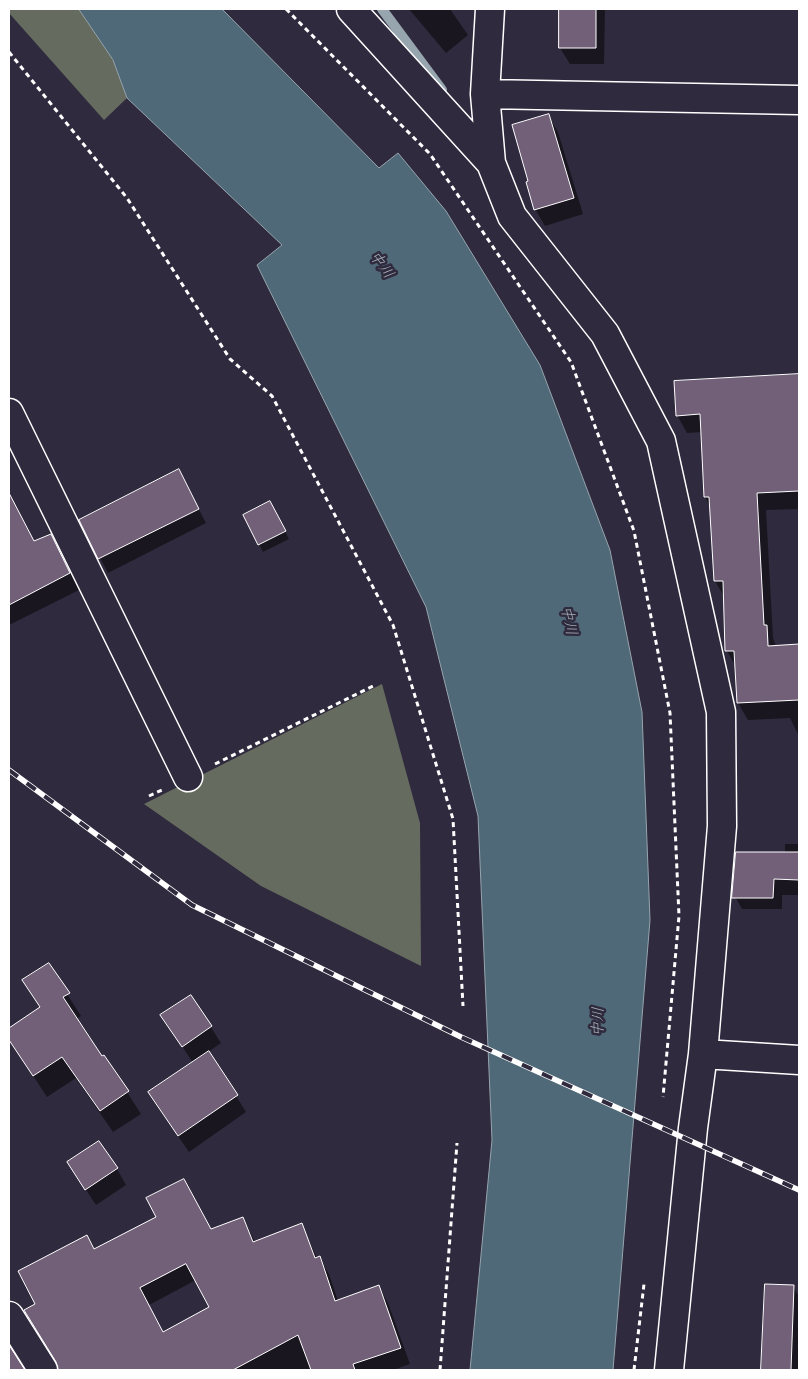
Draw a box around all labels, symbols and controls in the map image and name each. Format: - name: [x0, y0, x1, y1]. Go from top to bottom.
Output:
- water label: 中川: [364, 249, 396, 283]
- water label: 中川: [555, 604, 579, 638]
- water label: 中川: [591, 1007, 609, 1037]

